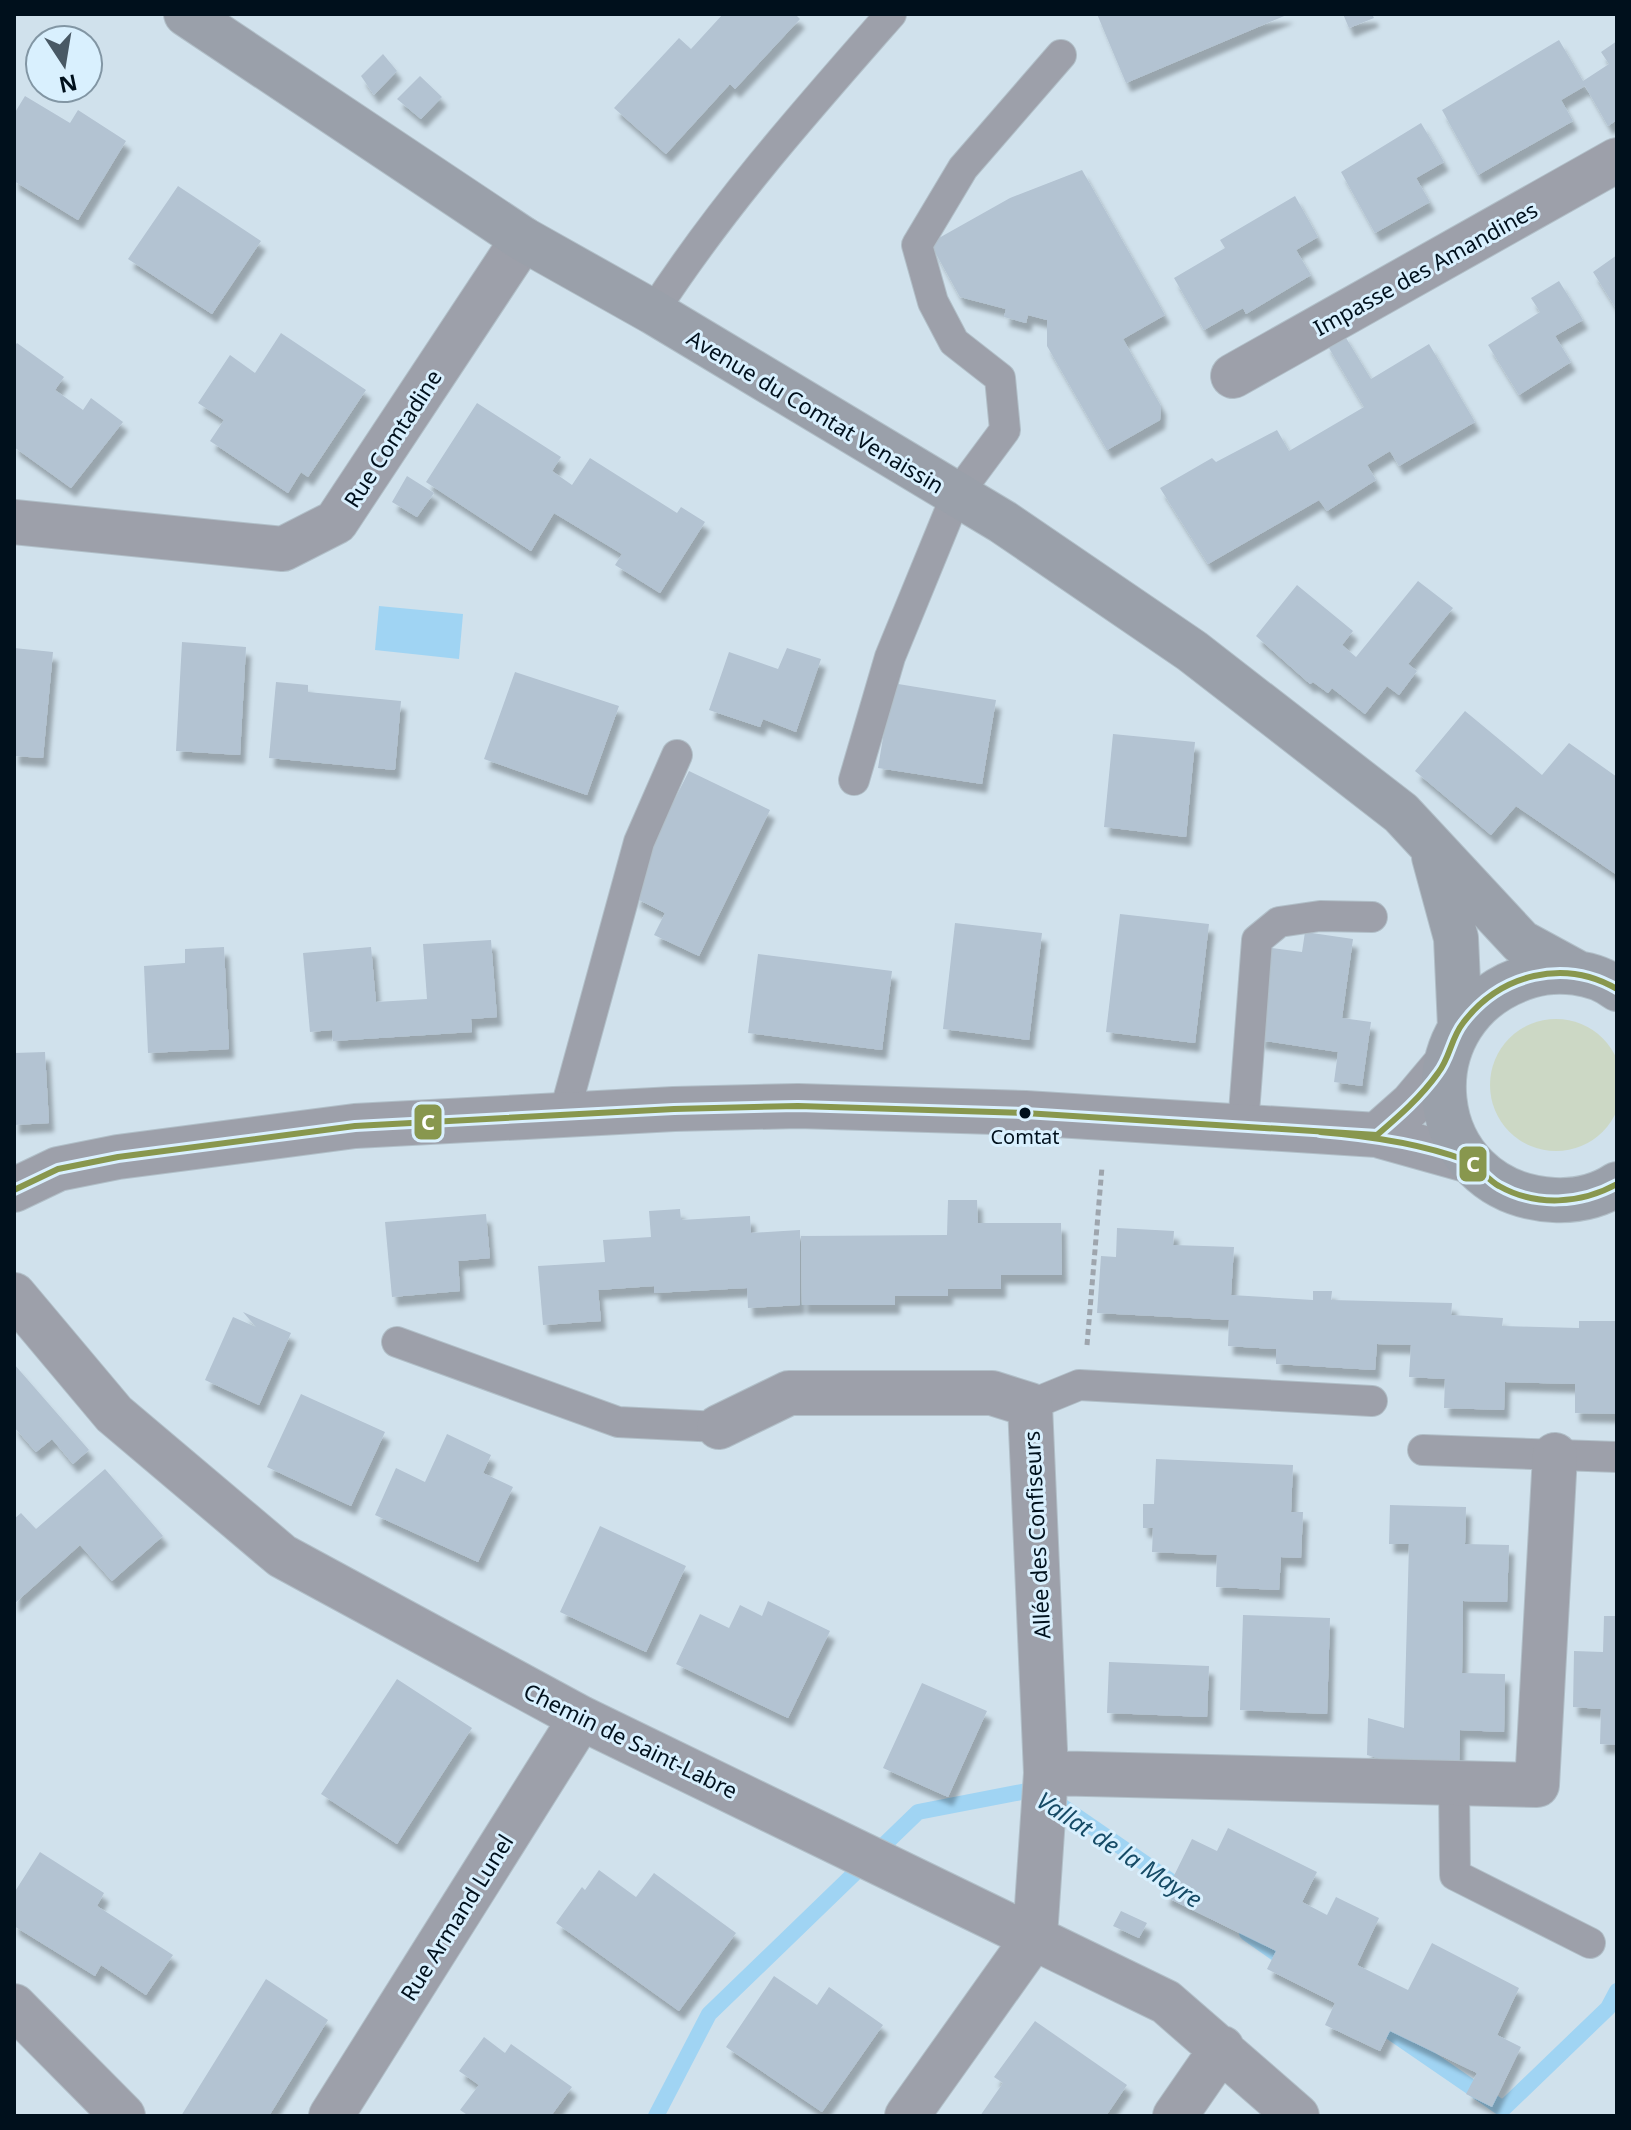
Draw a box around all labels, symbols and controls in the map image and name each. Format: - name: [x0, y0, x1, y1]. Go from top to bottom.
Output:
- north arrow: [24, 24, 104, 104]
- text: N: [56, 68, 80, 101]
- street label: Impasse des Amandines: [1308, 194, 1542, 342]
- street label: Avenue du Comtat Venaissin: [682, 322, 950, 500]
- street label: Rue Comtadine: [336, 363, 448, 513]
- line badge: C: [413, 1103, 443, 1141]
- marker: Comtat: [1017, 1105, 1033, 1121]
- text: C: [421, 1106, 435, 1136]
- place label: Comtat: [990, 1123, 1060, 1150]
- line badge: C: [1458, 1145, 1488, 1183]
- text: C: [1466, 1148, 1480, 1178]
- street label: Allée des Confiseurs: [1016, 1430, 1056, 1640]
- street label: Chemin de Saint-Labre: [519, 1675, 743, 1805]
- water label: Vallat de la Mayre: [1031, 1783, 1209, 1915]
- street label: Rue Armand Lunel: [393, 1828, 519, 2006]

